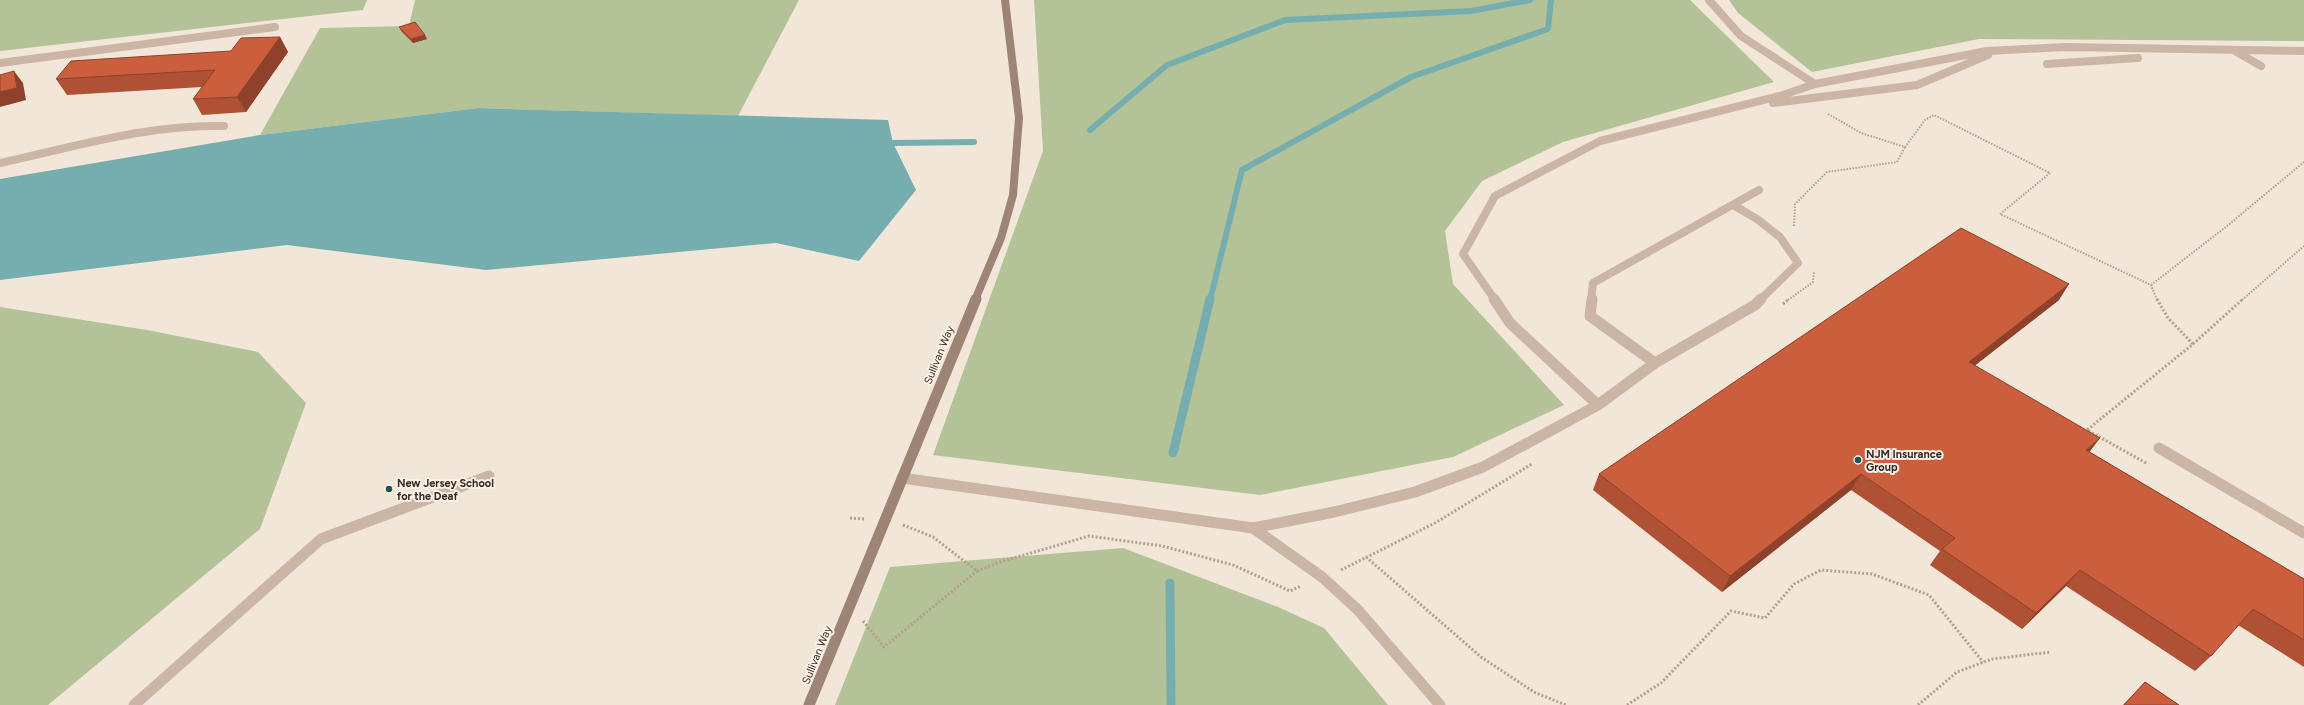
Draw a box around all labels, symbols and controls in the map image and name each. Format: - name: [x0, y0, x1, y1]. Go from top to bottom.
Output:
- street label: Sullivan Way: [921, 324, 957, 386]
- place label: NJM Insurance Group: [1866, 448, 1942, 474]
- marker: NJM Insurance Group: [1853, 455, 1863, 465]
- place label: New Jersey School for the Deaf: [397, 477, 494, 503]
- marker: New Jersey School for the Deaf: [384, 484, 394, 494]
- street label: Sullivan Way: [799, 624, 835, 686]

